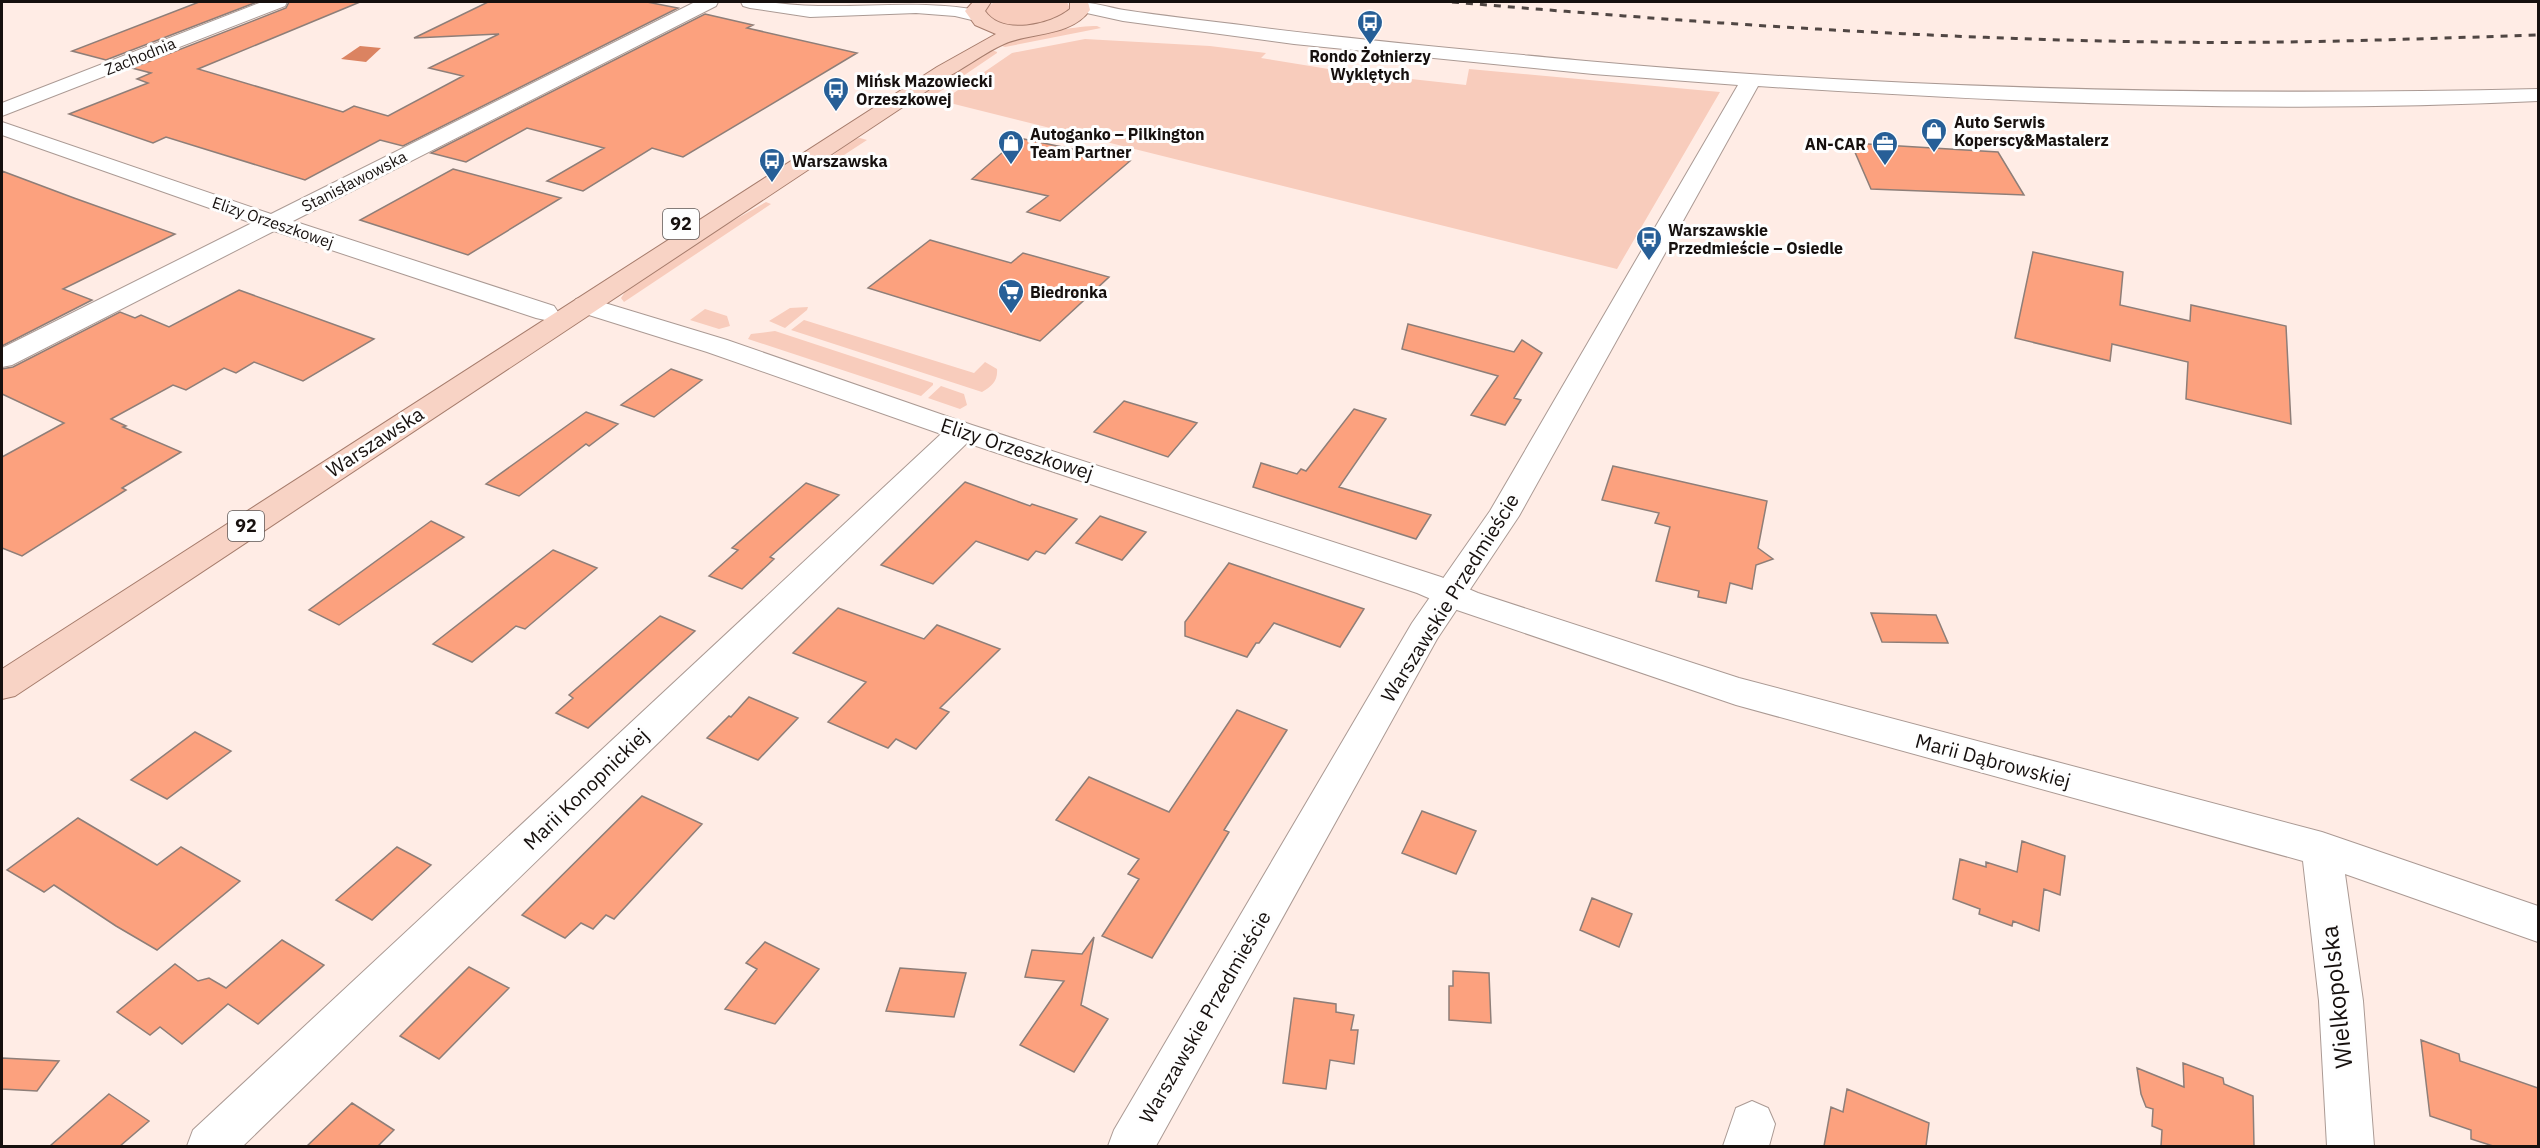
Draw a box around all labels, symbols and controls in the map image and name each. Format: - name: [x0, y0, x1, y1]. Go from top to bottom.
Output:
- bus stop icon: Rondo Żołnierzy Wyklętych: [1355, 8, 1385, 46]
- street label: Zachodnia: [102, 33, 179, 79]
- place label: Rondo Żołnierzy Wyklętych: [1309, 46, 1431, 84]
- place label: Mińsk Mazowiecki Orzeszkowej: [856, 71, 993, 109]
- bus stop icon: Mińsk Mazowiecki Orzeszkowej: [821, 75, 851, 113]
- place label: Auto Serwis Koperscy&Mastalerz: [1954, 112, 2109, 150]
- shop icon: Auto Serwis Koperscy&Mastalerz: [1919, 116, 1949, 154]
- place label: Autoganko – Pilkington Team Partner: [1030, 124, 1205, 162]
- shop icon: Autoganko – Pilkington Team Partner: [996, 128, 1026, 166]
- office icon: AN-CAR: [1870, 129, 1900, 167]
- place label: AN-CAR: [1805, 134, 1866, 154]
- street label: Stanisławowska: [298, 146, 410, 216]
- bus stop icon: Warszawska: [757, 146, 787, 184]
- place label: Warszawska: [792, 151, 888, 171]
- street label: Elizy Orzeszkowej: [210, 192, 336, 252]
- road number: 92: [663, 209, 699, 239]
- place label: Warszawskie Przedmieście – Osiedle: [1668, 220, 1843, 258]
- bus stop icon: Warszawskie Przedmieście – Osiedle: [1634, 224, 1664, 262]
- supermarket icon: Biedronka: [996, 277, 1026, 315]
- place label: Biedronka: [1030, 282, 1107, 302]
- street label: Warszawska: [321, 400, 429, 483]
- street label: Elizy Orzeszkowej: [937, 411, 1097, 486]
- street label: Warszawskie Przedmieście: [1374, 488, 1525, 707]
- road number: 92: [228, 511, 264, 541]
- street label: Marii Konopnickiej: [517, 722, 654, 855]
- street label: Marii Dąbrowskiej: [1913, 727, 2074, 794]
- street label: Warszawskie Przedmieście: [1132, 905, 1277, 1128]
- street label: Wielkopolska: [2313, 924, 2359, 1070]

